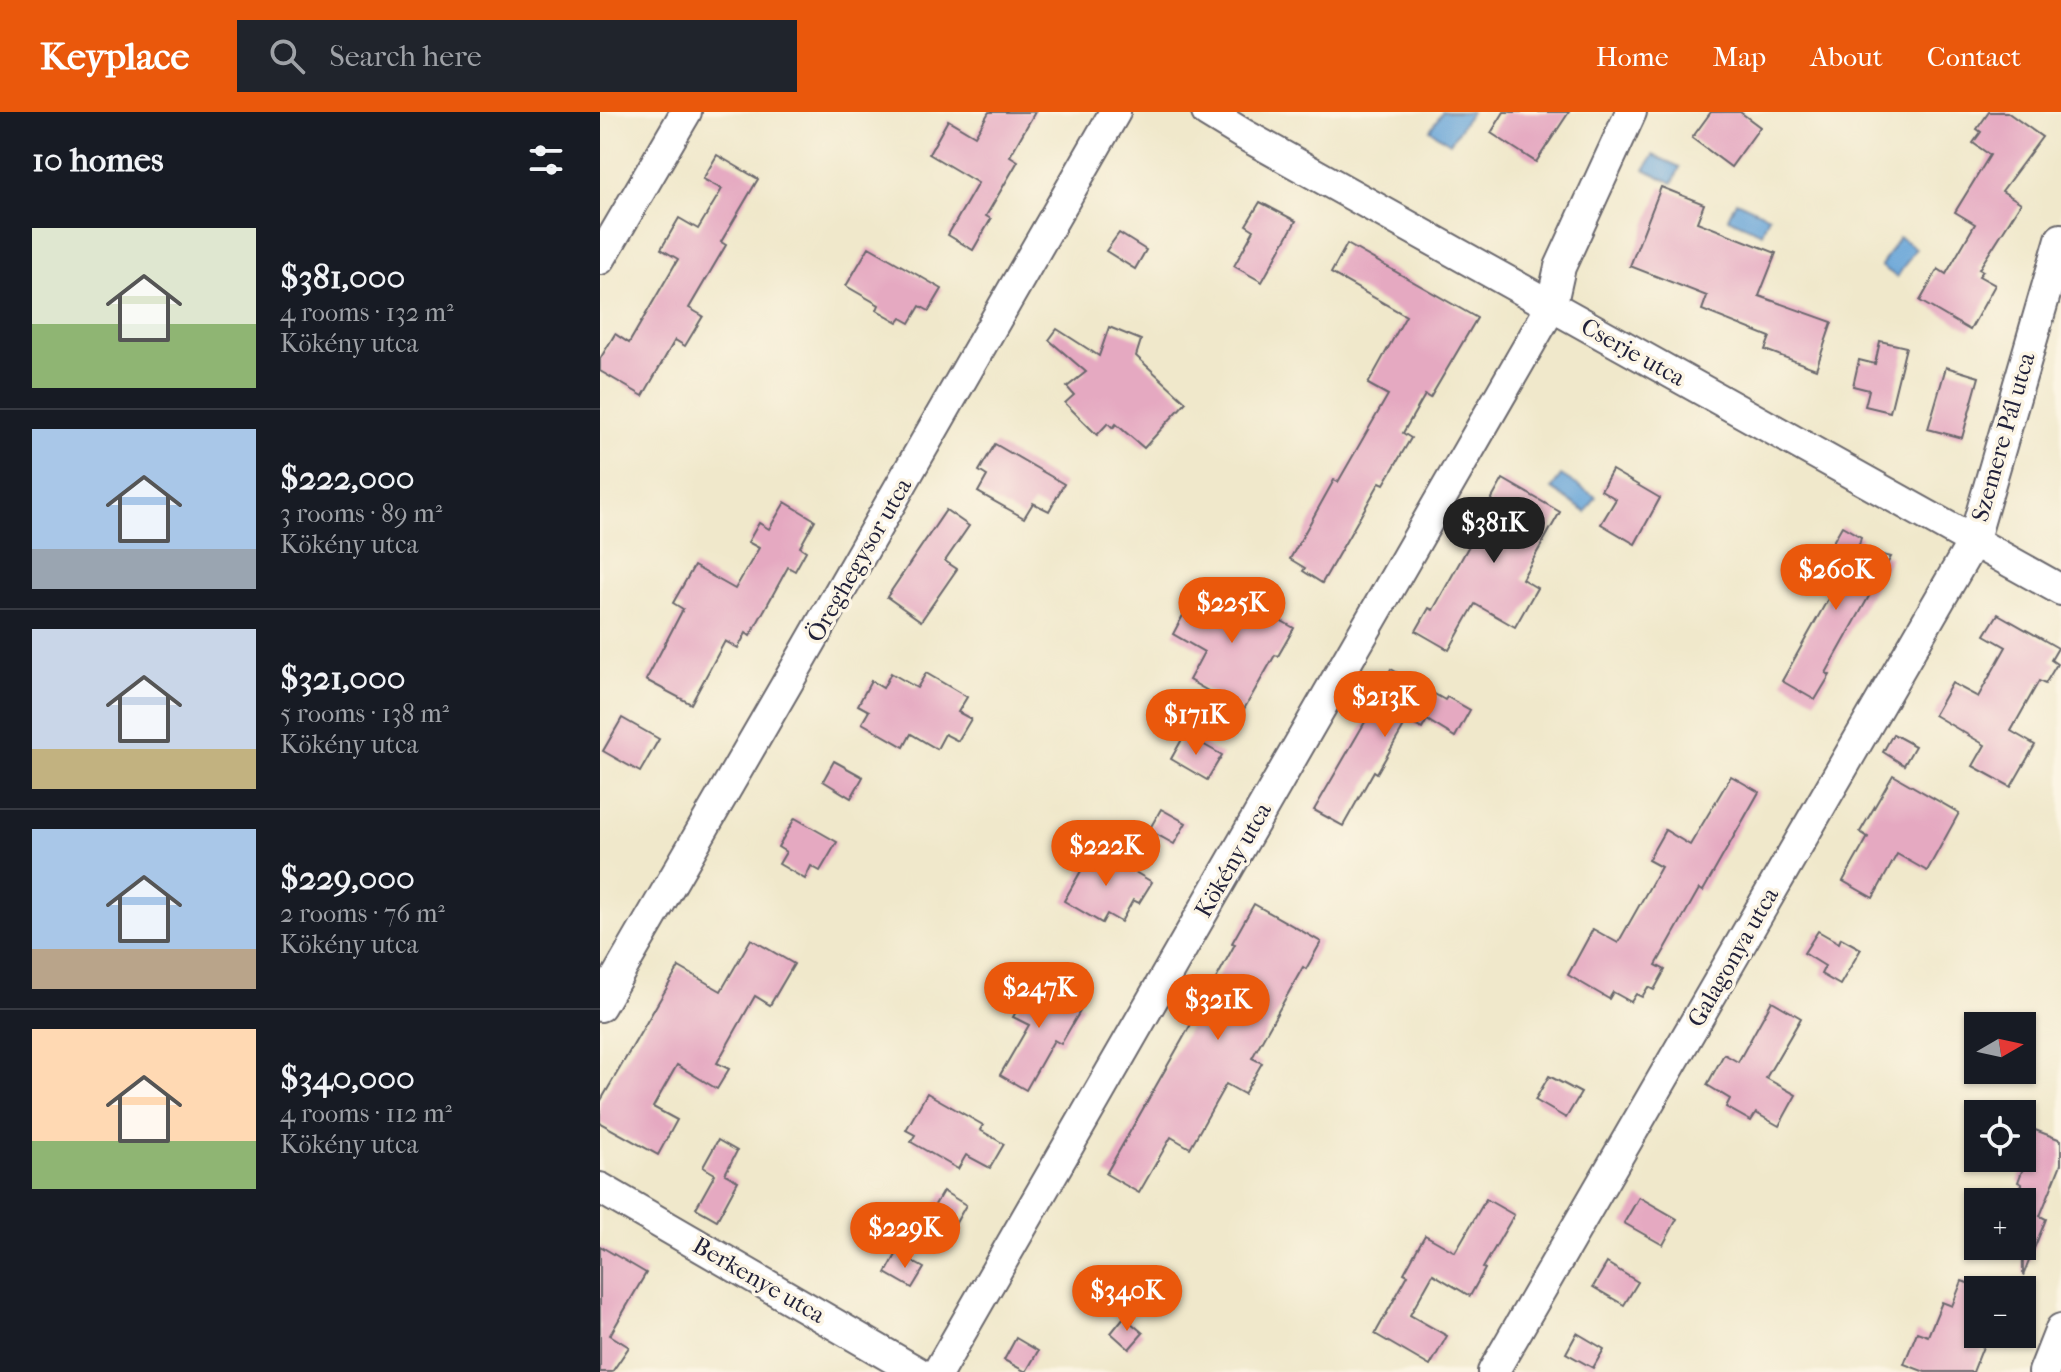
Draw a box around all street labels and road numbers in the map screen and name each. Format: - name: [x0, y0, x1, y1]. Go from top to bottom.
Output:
- street label: Cserje utca: [1576, 312, 1691, 392]
- street label: Szemere Pál utca: [1965, 348, 2041, 525]
- street label: Öreghegysor utca: [800, 472, 918, 647]
- street label: Kökény utca: [1189, 797, 1278, 922]
- street label: Galagonya utca: [1682, 882, 1785, 1032]
- street label: Berkenye utca: [688, 1231, 831, 1329]

